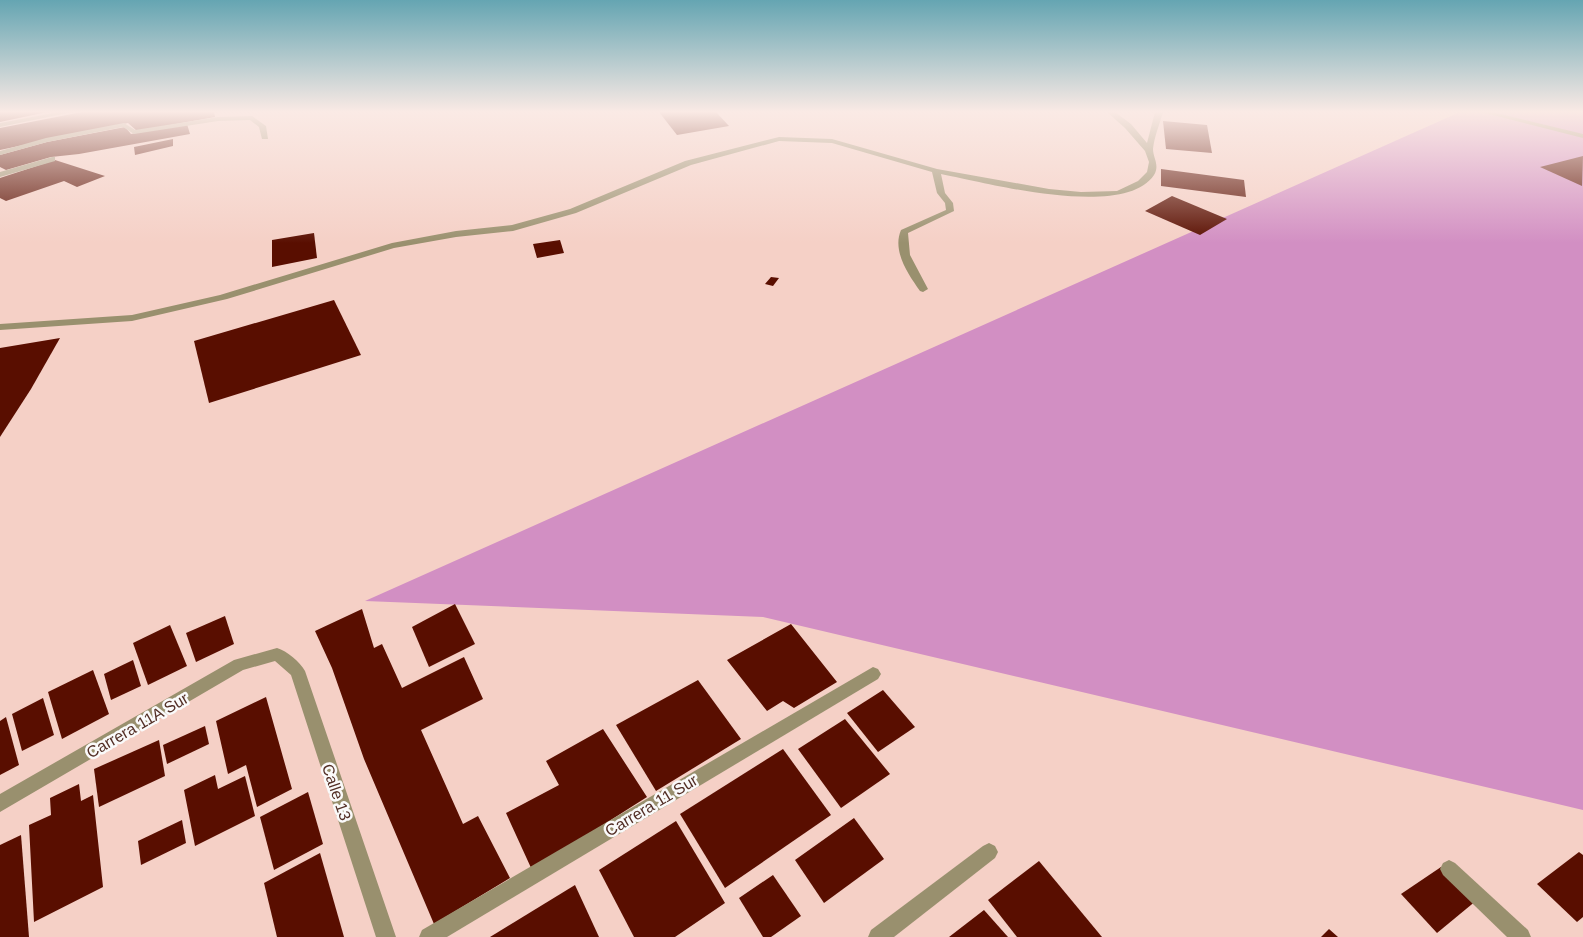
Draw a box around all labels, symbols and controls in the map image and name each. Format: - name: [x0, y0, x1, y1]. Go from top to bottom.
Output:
- street label: Carrera 11A Sur: [83, 689, 192, 761]
- street label: Calle 13: [319, 762, 354, 823]
- street label: Carrera 11 Sur: [602, 771, 701, 840]

